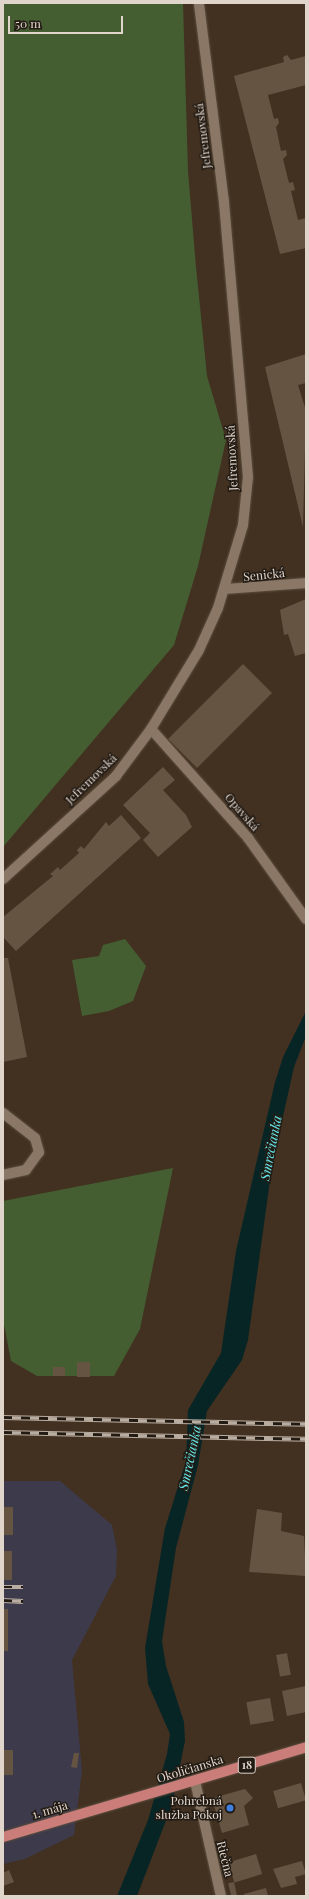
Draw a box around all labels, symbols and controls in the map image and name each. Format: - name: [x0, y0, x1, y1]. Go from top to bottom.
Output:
- scale bar: [10, 8, 125, 34]
- text: 50 m: [15, 15, 41, 31]
- street label: Jefremovská: [192, 103, 214, 169]
- street label: Jefremovská: [223, 425, 241, 491]
- street label: Senická: [243, 566, 285, 584]
- street label: Jefremovská: [62, 751, 120, 807]
- street label: Opavská: [222, 790, 262, 834]
- water label: Smrečianka: [257, 1114, 285, 1182]
- water label: Smrečianka: [176, 1424, 204, 1492]
- street label: Okoličianska: [155, 1752, 225, 1786]
- road number: 18: [237, 1756, 257, 1774]
- place label: Pohrebná služba Pokoj: [155, 1794, 222, 1822]
- street label: 1. mája: [31, 1798, 69, 1822]
- marker: Pohrebná služba Pokoj: [225, 1803, 235, 1813]
- street label: Riečna: [214, 1840, 236, 1878]

